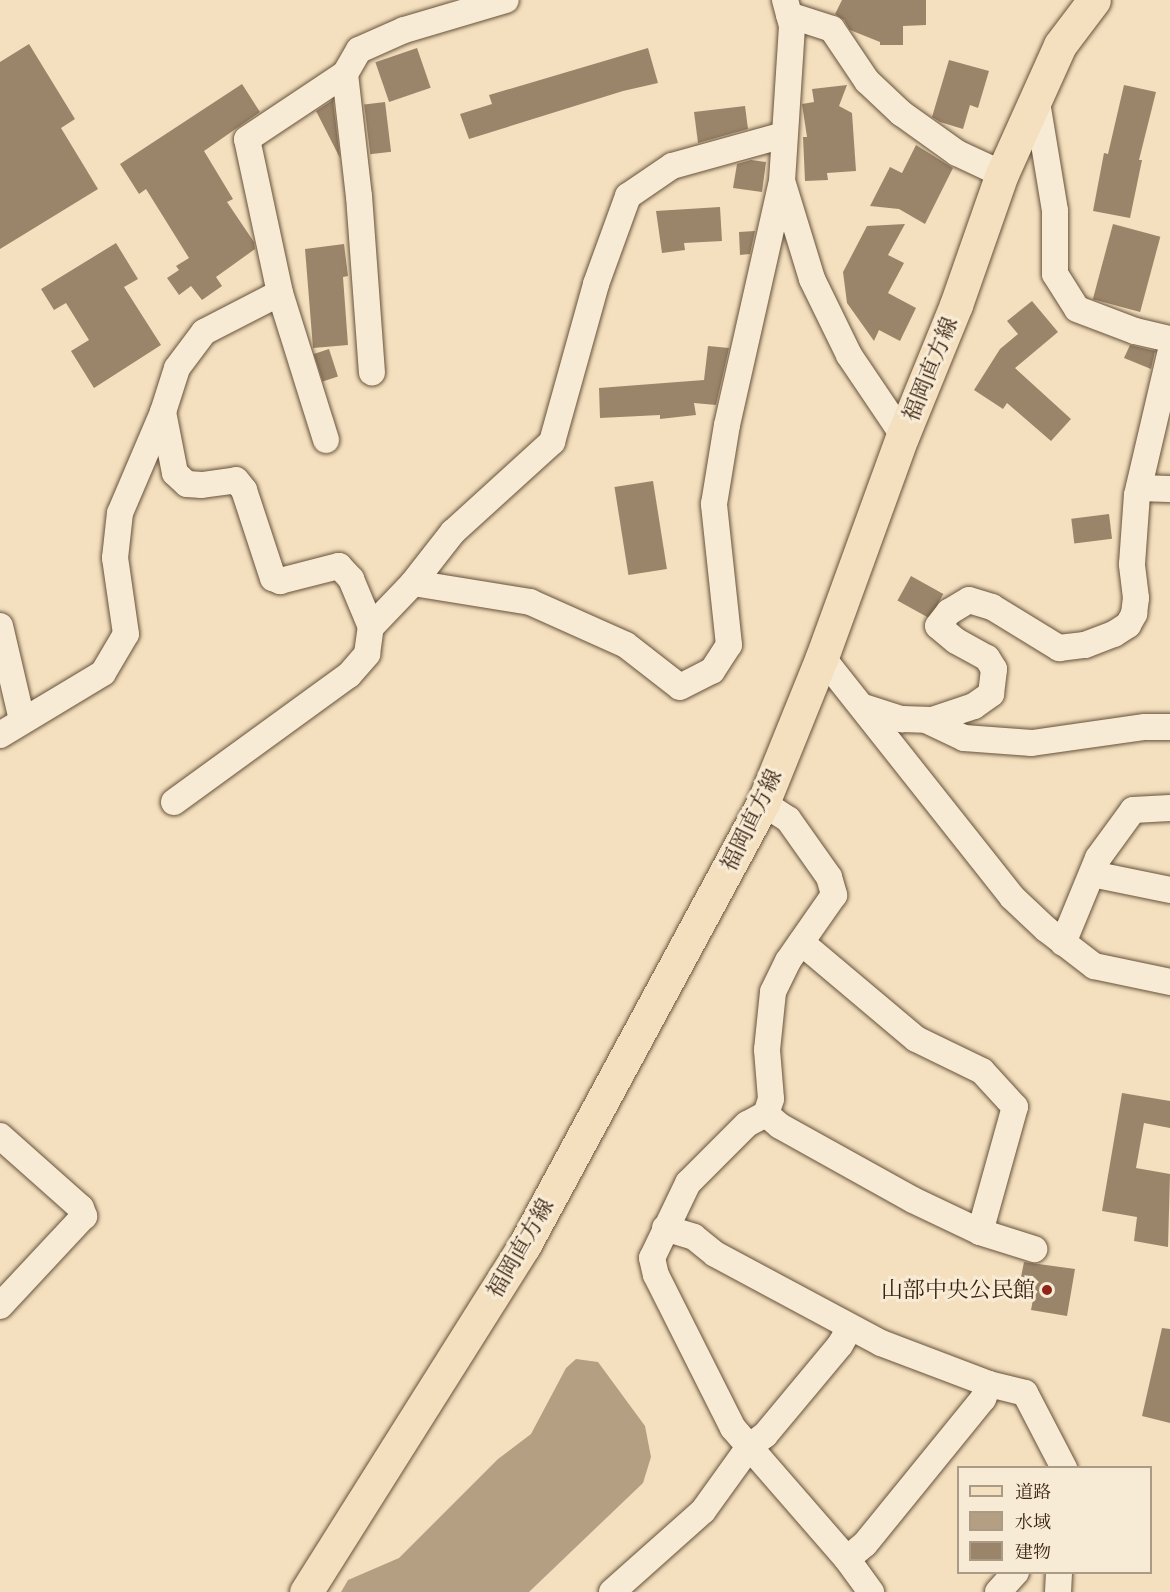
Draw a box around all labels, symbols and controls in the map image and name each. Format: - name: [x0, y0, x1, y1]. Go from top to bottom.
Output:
- street label: 福岡直方線: [897, 313, 963, 425]
- street label: 福岡直方線: [715, 765, 787, 875]
- street label: 福岡直方線: [481, 1194, 559, 1302]
- place label: 山部中央公民館: [881, 1277, 1035, 1303]
- marker: 山部中央公民館: [1040, 1283, 1054, 1297]
- legend: [957, 1466, 1152, 1574]
- text: 道路: [1015, 1478, 1051, 1505]
- text: 水域: [1015, 1508, 1051, 1535]
- text: 建物: [1015, 1538, 1051, 1565]

